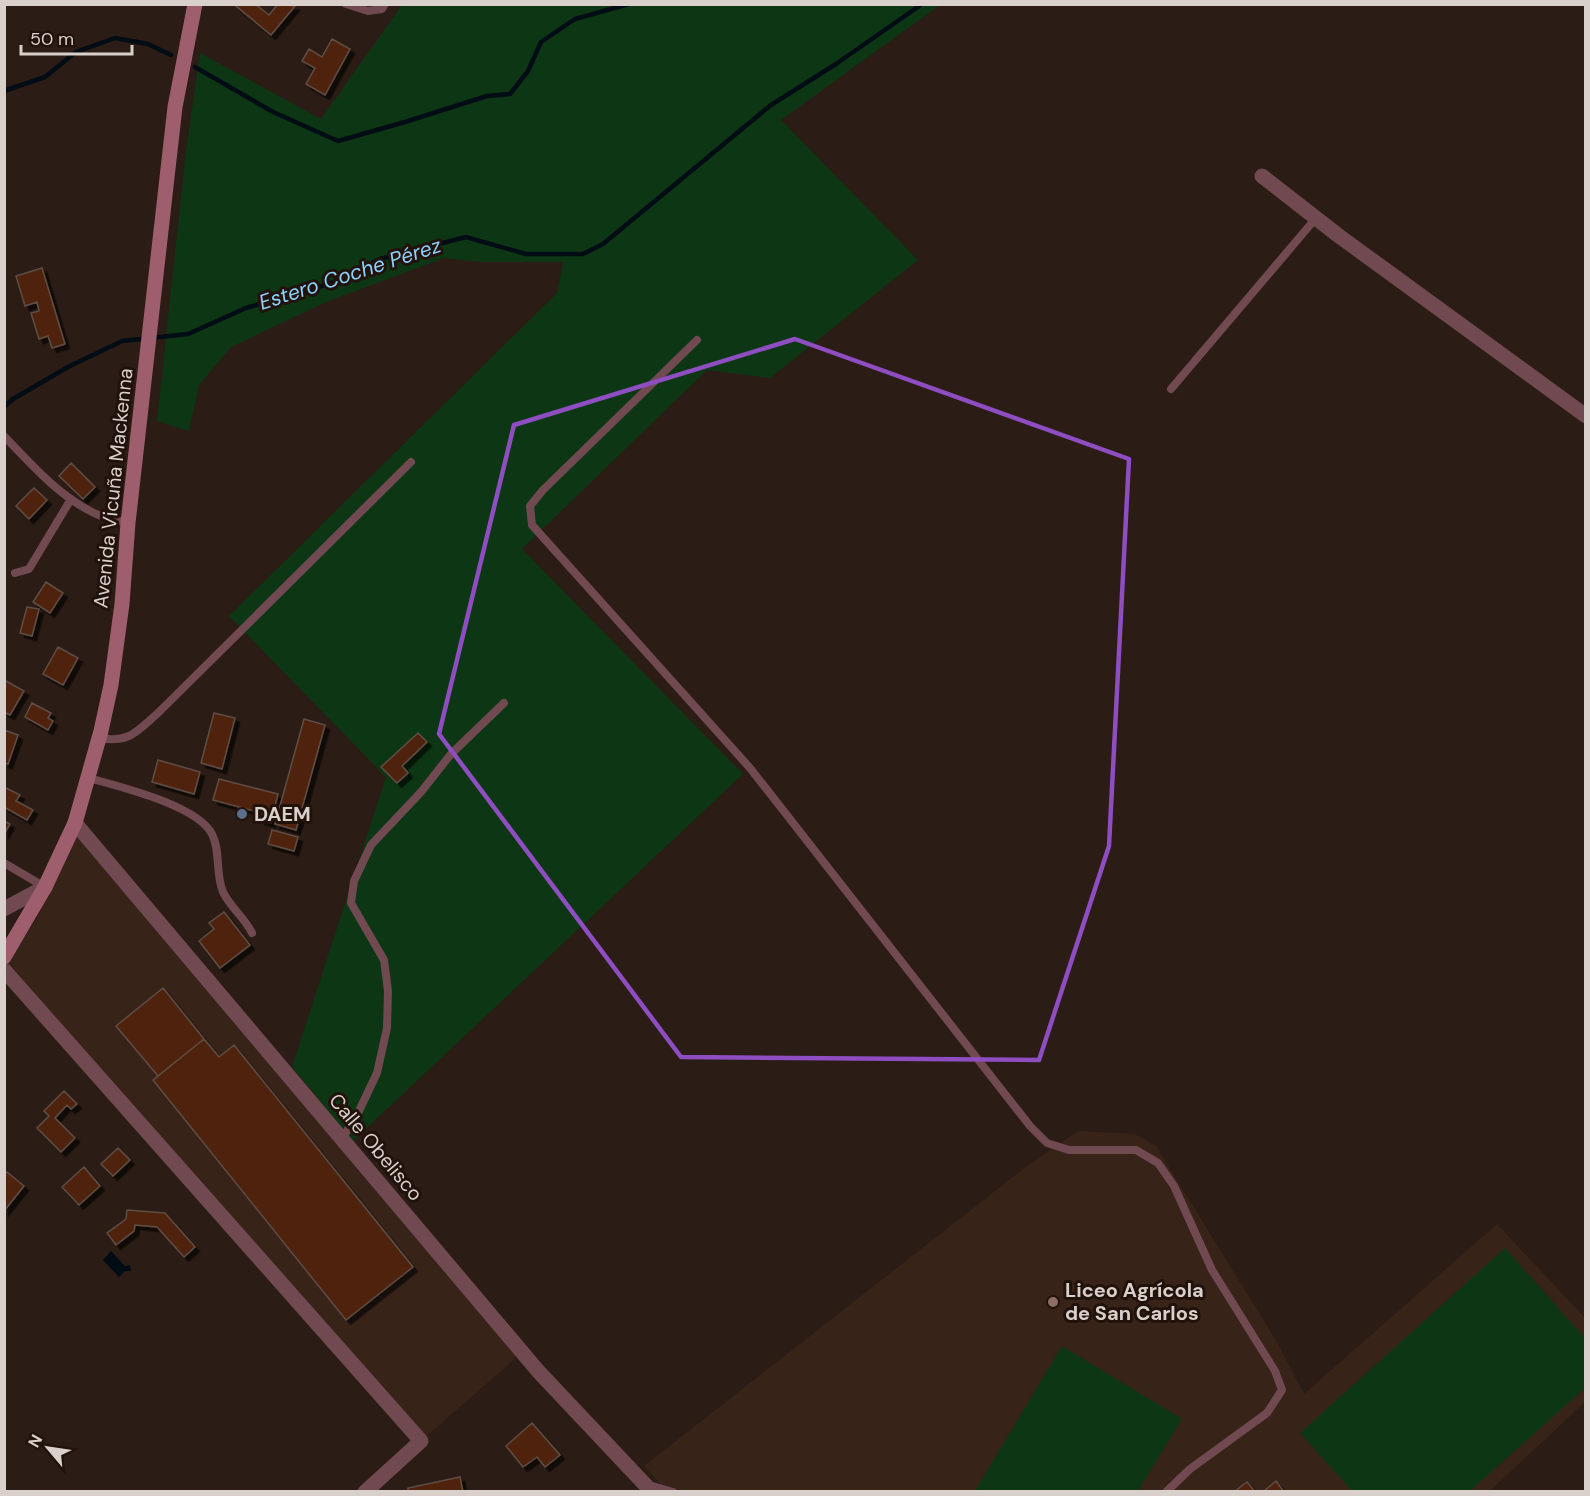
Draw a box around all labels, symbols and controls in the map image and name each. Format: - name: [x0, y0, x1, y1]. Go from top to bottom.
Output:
- scale bar: [21, 18, 132, 56]
- text: 50 m: [30, 27, 74, 51]
- water label: Estero Coche Pérez: [255, 231, 445, 317]
- street label: Avenida Vicuña Mackenna: [87, 367, 139, 609]
- place label: DAEM: [254, 801, 311, 827]
- marker: DAEM: [235, 807, 249, 821]
- street label: Calle Obelisco: [323, 1088, 429, 1206]
- place label: Liceo Agrícola de San Carlos: [1065, 1277, 1204, 1326]
- marker: Liceo Agrícola de San Carlos: [1046, 1295, 1060, 1309]
- north arrow: [18, 1418, 78, 1478]
- text: N: [23, 1431, 47, 1451]

